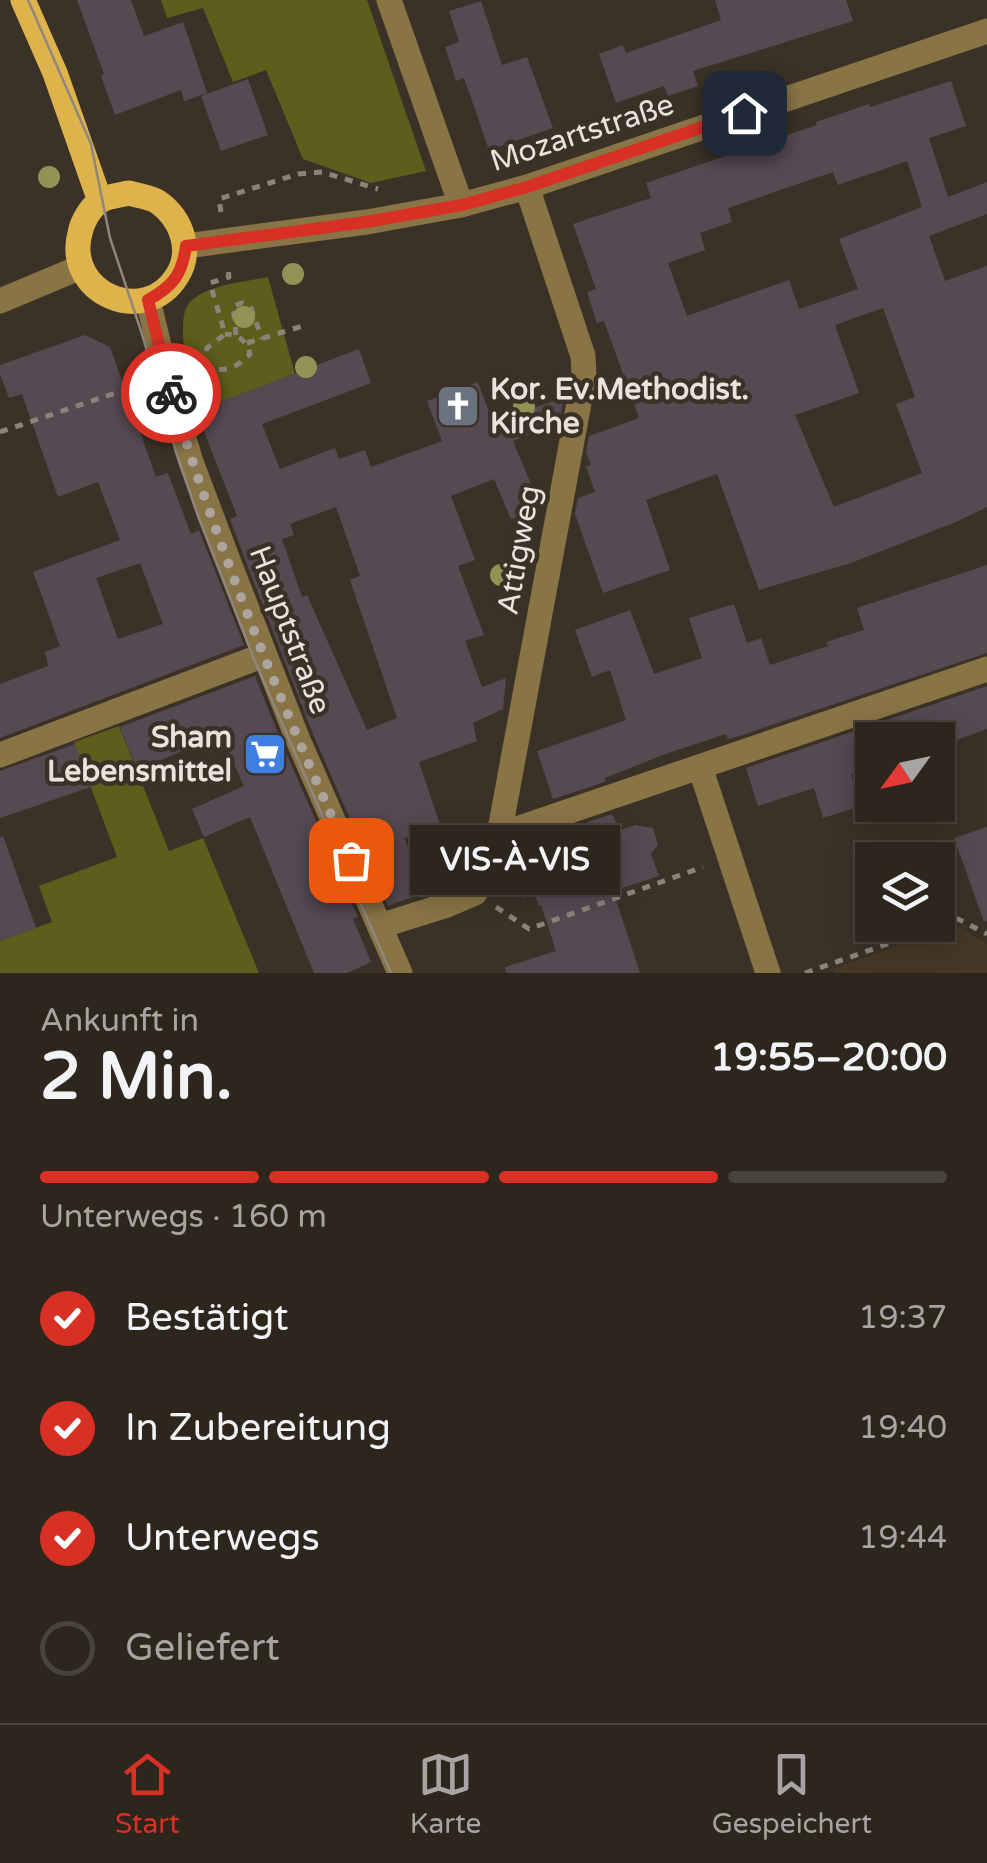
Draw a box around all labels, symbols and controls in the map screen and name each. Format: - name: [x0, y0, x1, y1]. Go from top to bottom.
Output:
- pin: [702, 71, 787, 156]
- street label: Mozartstraße: [486, 86, 678, 180]
- icon: home: [717, 86, 772, 141]
- courier: [121, 343, 221, 443]
- icon: bike: [144, 366, 199, 421]
- place label: Kor. Ev.Methodist. Kirche: [490, 371, 749, 442]
- church icon: Kor. Ev.Methodist. Kirche: [435, 383, 481, 429]
- street label: Attigweg: [489, 483, 549, 617]
- street label: Hauptstraße: [241, 541, 339, 719]
- place label: Sham Lebensmittel: [47, 719, 232, 790]
- north arrow: [855, 722, 955, 822]
- map controls: [855, 722, 955, 942]
- supermarket icon: Sham Lebensmittel: [242, 731, 288, 777]
- pin: [309, 818, 394, 903]
- callout: VIS-À-VIS: [411, 825, 621, 895]
- icon: bag: [324, 833, 379, 888]
- text: VIS-À-VIS: [440, 841, 590, 879]
- button: layers: [855, 842, 955, 942]
- text: Ankunft in: [40, 1002, 199, 1040]
- text: 19:55–20:00: [710, 1035, 947, 1081]
- text: 2 Min.: [40, 1038, 233, 1117]
- text: Unterwegs · 160 m: [40, 1198, 327, 1236]
- icon: check: [40, 1291, 95, 1346]
- text: Bestätigt: [125, 1295, 289, 1341]
- text: 19:37: [858, 1299, 947, 1337]
- icon: check: [40, 1401, 95, 1456]
- text: In Zubereitung: [125, 1405, 391, 1451]
- text: 19:40: [858, 1409, 947, 1447]
- icon: check: [40, 1511, 95, 1566]
- text: Unterwegs: [125, 1515, 320, 1561]
- text: 19:44: [858, 1519, 947, 1557]
- text: Geliefert: [125, 1625, 280, 1671]
- tab: Start: [115, 1747, 180, 1841]
- tab: Karte: [410, 1747, 481, 1841]
- tab: Gespeichert: [712, 1747, 872, 1841]

